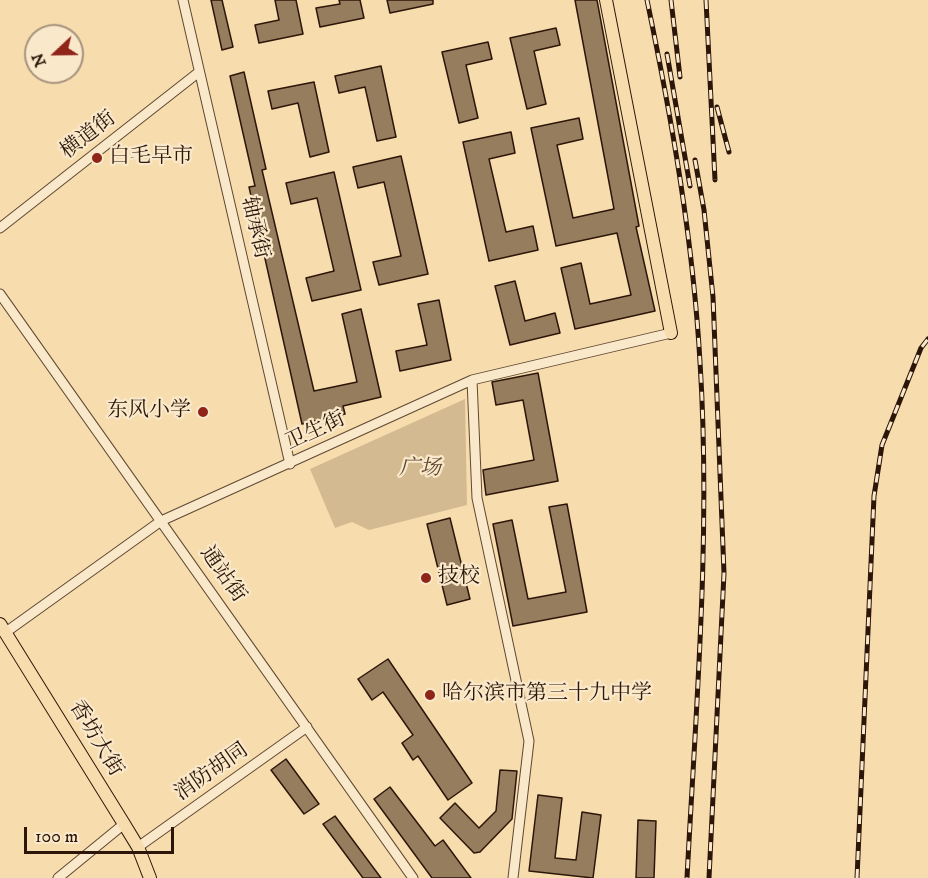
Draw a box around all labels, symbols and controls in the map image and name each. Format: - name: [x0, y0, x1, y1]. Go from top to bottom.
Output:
- north arrow: [24, 24, 84, 84]
- text: N: [27, 50, 51, 70]
- street label: 横道街: [56, 107, 122, 165]
- place label: 白毛早市: [109, 145, 193, 171]
- marker: 白毛早市: [90, 151, 104, 165]
- street label: 轴承街: [235, 194, 273, 262]
- place label: 东风小学: [107, 399, 191, 425]
- marker: 东风小学: [196, 405, 210, 419]
- street label: 卫生街: [282, 407, 350, 457]
- park label: 广场: [399, 457, 441, 483]
- street label: 通站街: [194, 542, 250, 608]
- place label: 技校: [438, 565, 480, 591]
- marker: 技校: [419, 571, 433, 585]
- place label: 哈尔滨市第三十九中学: [442, 682, 652, 708]
- marker: 哈尔滨市第三十九中学: [423, 688, 437, 702]
- street label: 香坊大街: [63, 697, 127, 781]
- street label: 消防胡同: [170, 739, 254, 807]
- scale bar: [27, 815, 177, 853]
- text: 100 m: [35, 826, 78, 848]

